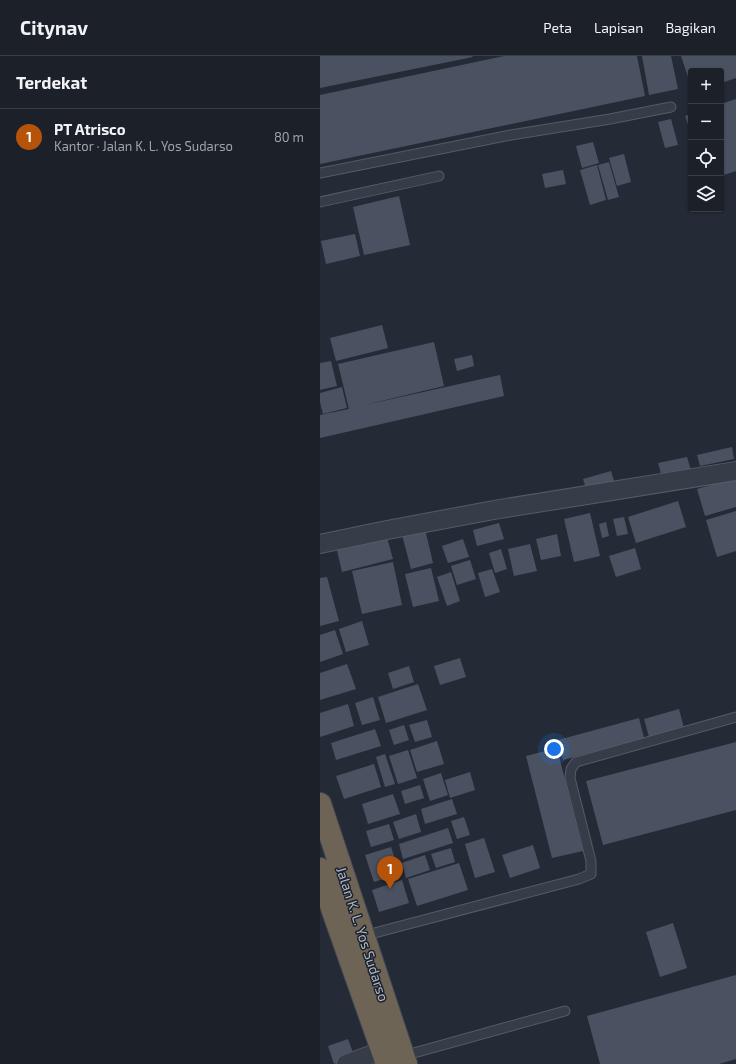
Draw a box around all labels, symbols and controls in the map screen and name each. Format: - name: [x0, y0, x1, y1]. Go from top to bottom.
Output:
- text: Citynav: [20, 16, 88, 39]
- text: Peta: [543, 19, 572, 36]
- text: Lapisan: [594, 19, 643, 36]
- text: Bagikan: [665, 19, 716, 36]
- map controls: [688, 68, 724, 212]
- button: +: [688, 68, 724, 104]
- text: Terdekat: [16, 72, 87, 92]
- button: −: [688, 104, 724, 140]
- text: PT Atrisco: [54, 120, 126, 138]
- text: 1: [26, 129, 32, 145]
- text: 80 m: [274, 129, 304, 145]
- text: Kantor · Jalan K. L. Yos Sudarso: [54, 138, 233, 154]
- button: locate: [688, 140, 724, 176]
- button: layers: [688, 176, 724, 212]
- your location: [544, 739, 564, 759]
- pin: 1: [377, 856, 403, 889]
- street label: Jalan K. L. Yos Sudarso: [333, 864, 393, 1004]

